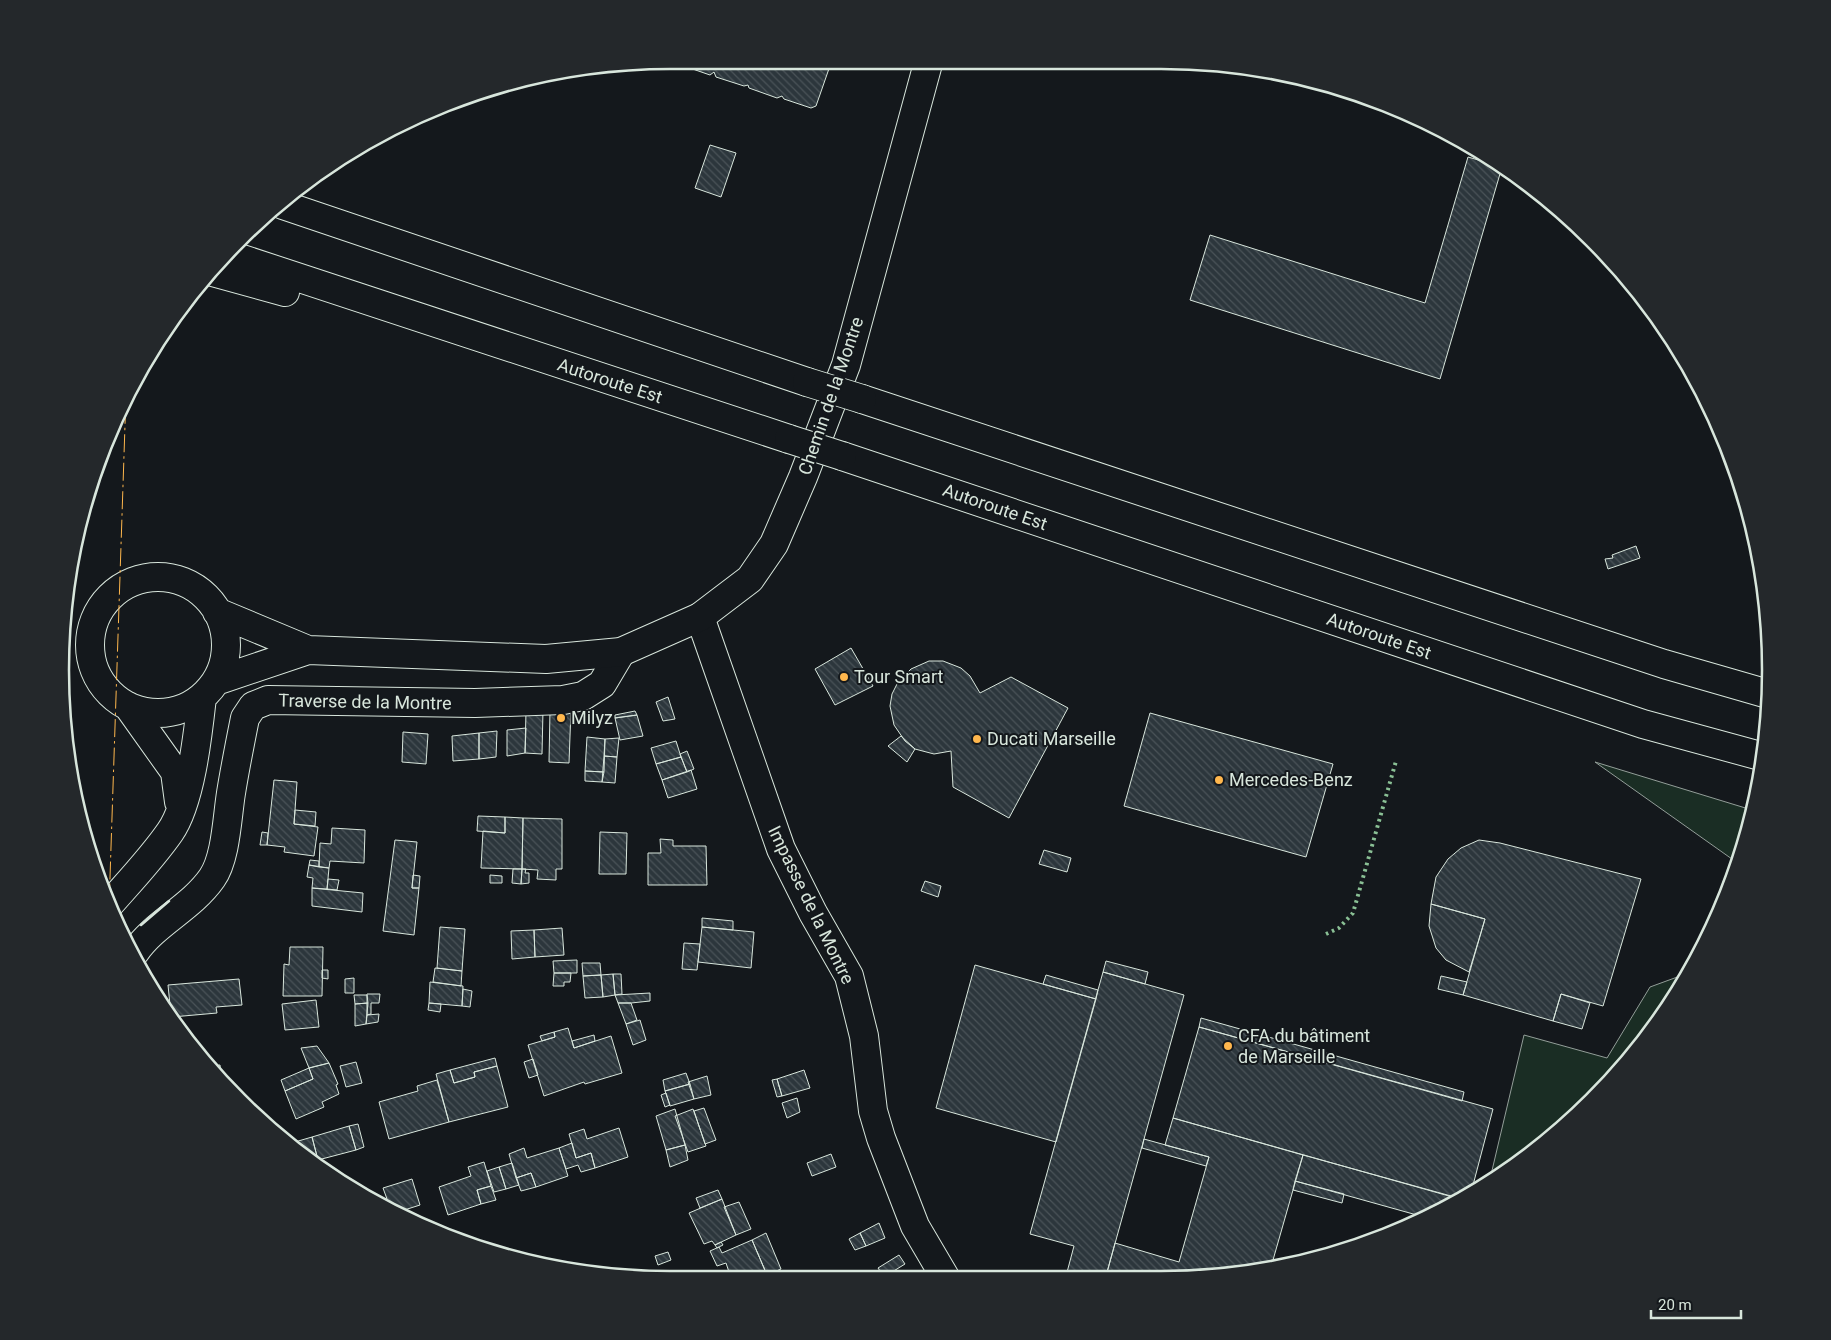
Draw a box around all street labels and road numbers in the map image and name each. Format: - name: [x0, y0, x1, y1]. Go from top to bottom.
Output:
- street label: Chemin de la Montre: [794, 314, 867, 478]
- street label: Autoroute Est: [555, 354, 665, 407]
- street label: Autoroute Est: [940, 479, 1050, 534]
- street label: Autoroute Est: [1324, 608, 1434, 663]
- street label: Traverse de la Montre: [278, 689, 452, 714]
- street label: Impasse de la Montre: [764, 822, 859, 987]

